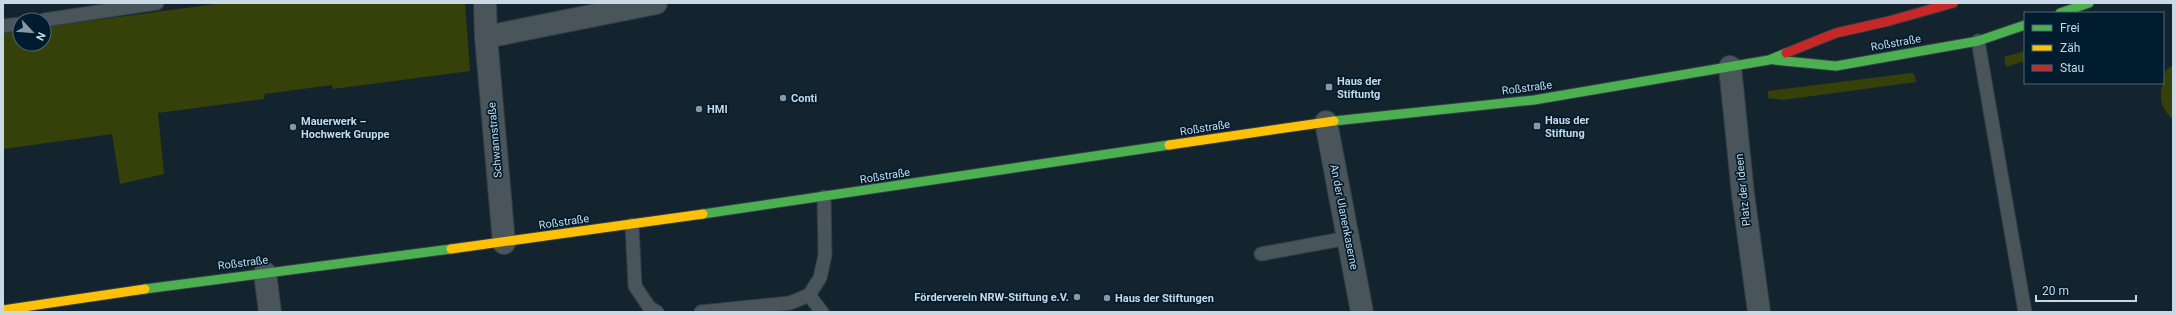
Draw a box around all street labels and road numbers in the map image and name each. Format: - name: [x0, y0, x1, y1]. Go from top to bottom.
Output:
- street label: Roßstraße: [1870, 32, 1922, 54]
- street label: Roßstraße: [1501, 78, 1553, 98]
- street label: Schwannstraße: [485, 101, 505, 178]
- street label: Roßstraße: [1179, 118, 1231, 138]
- street label: Platz der Ideen: [1733, 153, 1753, 227]
- street label: An der Ulanenkaserne: [1327, 163, 1361, 271]
- street label: Roßstraße: [859, 166, 911, 186]
- street label: Roßstraße: [538, 212, 590, 232]
- street label: Roßstraße: [217, 253, 269, 273]

